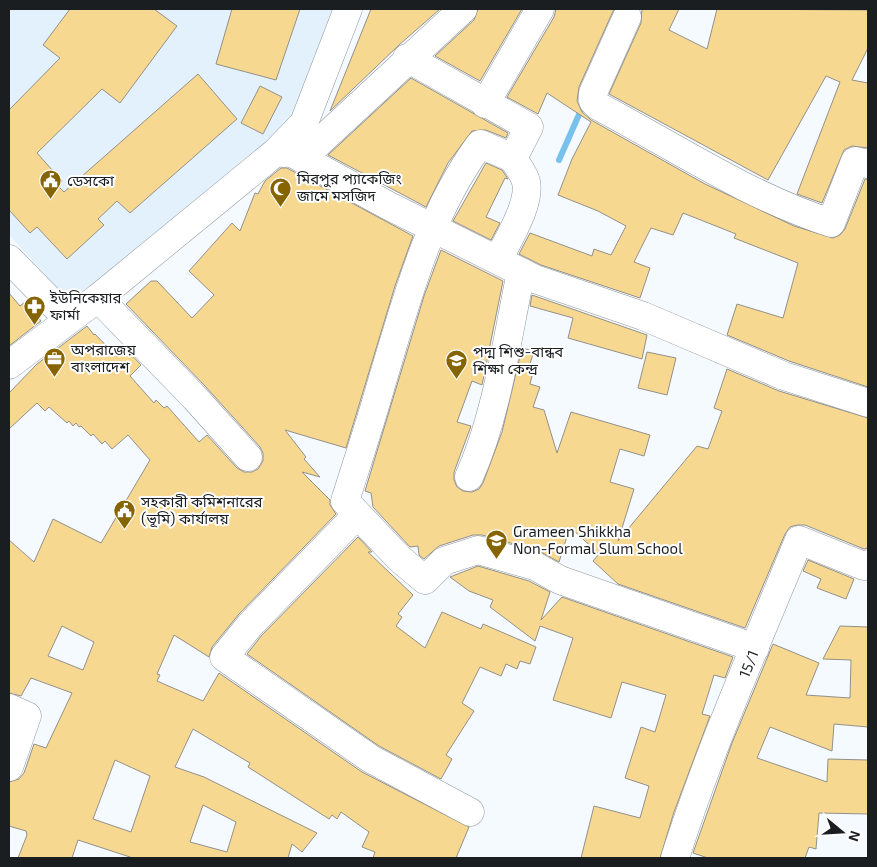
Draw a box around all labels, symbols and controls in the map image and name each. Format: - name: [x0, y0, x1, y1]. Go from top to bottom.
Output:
- public building icon: ডেসকো: [39, 169, 63, 200]
- place label: মিরপুর প্যাকেজিং জামে মসজিদ: [296, 169, 402, 204]
- place label: ডেসকো: [67, 171, 115, 189]
- mosque icon: মিরপুর প্যাকেজিং জামে মসজিদ: [269, 176, 293, 207]
- place label: ইউনিকেয়ার ফার্মা: [49, 288, 123, 323]
- pharmacy icon: ইউনিকেয়ার ফার্মা: [22, 295, 46, 326]
- place label: অপরাজেয় বাংলাদেশ: [70, 340, 136, 375]
- place label: পদ্ম শিশু-বান্ধব শিক্ষা কেন্দ্র: [472, 342, 564, 377]
- office icon: অপরাজেয় বাংলাদেশ: [43, 347, 67, 378]
- school or university icon: পদ্ম শিশু-বান্ধব শিক্ষা কেন্দ্র: [445, 349, 469, 380]
- place label: সহকারী কমিশনারের (ভূমি) কার্যালয়: [140, 492, 264, 528]
- public building icon: সহকারী কমিশনারের (ভূমি) কার্যালয়: [113, 499, 137, 530]
- place label: Grameen Shikkha Non-Formal Slum School: [513, 522, 683, 557]
- school or university icon: Grameen Shikkha Non-Formal Slum School: [485, 529, 509, 560]
- street label: 15/1: [735, 647, 762, 680]
- north arrow: [817, 807, 867, 857]
- text: N: [845, 829, 864, 844]

